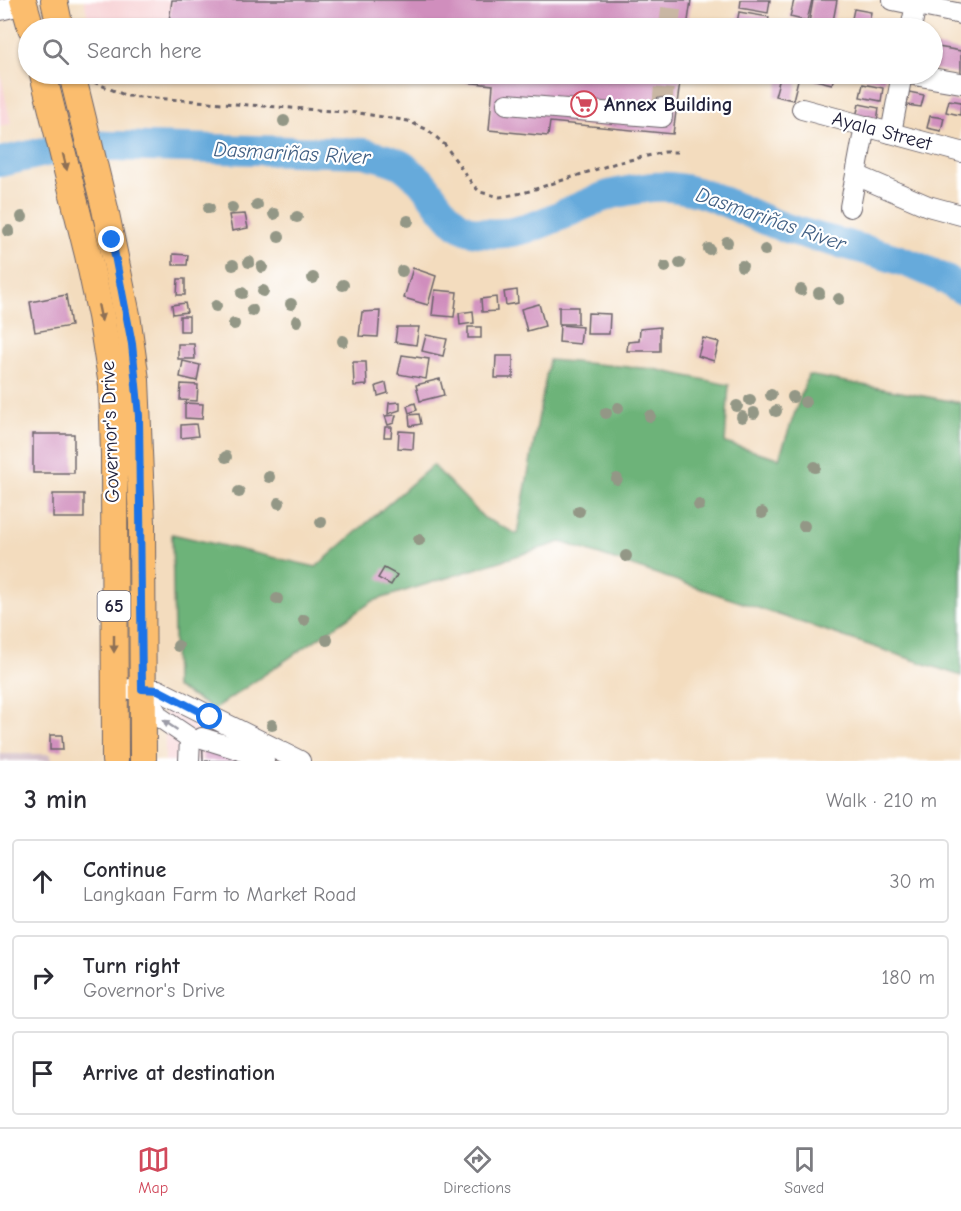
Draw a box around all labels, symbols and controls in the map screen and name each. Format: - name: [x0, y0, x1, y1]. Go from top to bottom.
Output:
- search box: [18, 18, 943, 84]
- icon: search: [39, 35, 72, 68]
- text: Search here: [87, 38, 202, 64]
- supermarket icon: Annex Building: [569, 89, 599, 119]
- place label: Annex Building: [604, 93, 733, 116]
- street label: Ayala Street: [830, 107, 935, 156]
- water label: Dasmariñas River: [213, 137, 373, 169]
- one-way arrow: [60, 152, 70, 171]
- water label: Dasmariñas River: [693, 182, 851, 256]
- route end: [98, 226, 124, 252]
- one-way arrow: [96, 303, 105, 322]
- street label: Governor's Drive: [96, 361, 124, 503]
- road number: 65: [98, 591, 130, 621]
- one-way arrow: [109, 635, 119, 654]
- route start: [196, 703, 222, 729]
- one-way arrow: [163, 719, 179, 731]
- text: 3 min: [24, 785, 87, 815]
- text: Walk · 210 m: [826, 789, 937, 812]
- text: Continue: [83, 857, 166, 883]
- icon: ahead: [26, 865, 59, 898]
- text: 30 m: [889, 870, 935, 893]
- text: Langkaan Farm to Market Road: [83, 883, 356, 906]
- text: Turn right: [83, 953, 180, 979]
- icon: right: [26, 961, 59, 994]
- text: 180 m: [881, 966, 935, 989]
- text: Governor's Drive: [83, 979, 225, 1002]
- icon: arrive: [26, 1057, 59, 1090]
- text: Arrive at destination: [83, 1060, 275, 1086]
- tab: Map: [137, 1143, 170, 1197]
- tab: Directions: [443, 1143, 511, 1197]
- tab: Saved: [784, 1143, 824, 1197]

